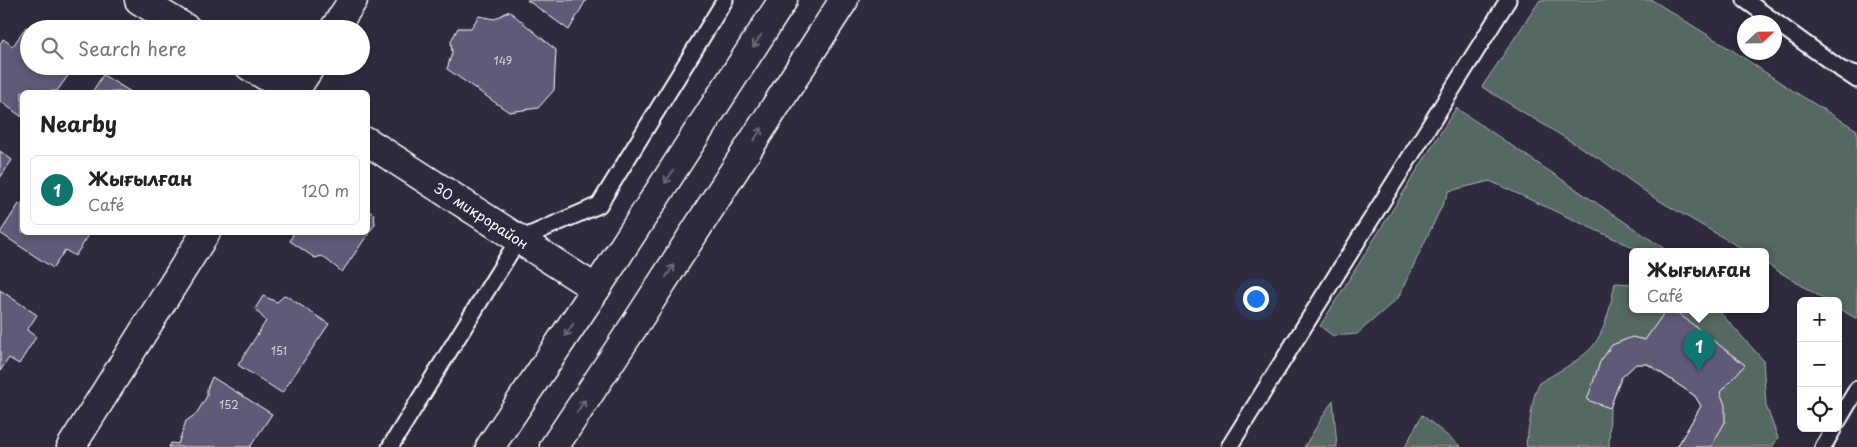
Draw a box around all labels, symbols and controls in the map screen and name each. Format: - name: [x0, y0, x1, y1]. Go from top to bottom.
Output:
- north arrow: [1737, 15, 1782, 60]
- search box: [20, 20, 370, 75]
- icon: search: [38, 34, 66, 62]
- text: Search here: [78, 34, 187, 62]
- one-way arrow: [752, 34, 762, 48]
- house number: 149: [494, 52, 512, 69]
- text: Nearby: [40, 107, 117, 139]
- one-way arrow: [753, 127, 763, 141]
- text: Жығылған: [88, 164, 192, 192]
- one-way arrow: [663, 170, 673, 184]
- street label: 30 микрорайон: [430, 177, 533, 254]
- text: 1: [53, 178, 61, 202]
- text: 120 m: [302, 178, 349, 202]
- text: Café: [88, 192, 124, 216]
- popup: [1629, 248, 1769, 313]
- text: Жығылған: [1647, 255, 1751, 283]
- one-way arrow: [665, 264, 675, 278]
- text: Café: [1647, 283, 1683, 307]
- your location: [1243, 286, 1269, 312]
- map controls: [1797, 297, 1842, 432]
- button: +: [1797, 297, 1842, 342]
- one-way arrow: [564, 323, 574, 337]
- pin: 1: [1683, 330, 1715, 371]
- house number: 151: [271, 342, 287, 359]
- button: −: [1797, 342, 1842, 387]
- button: locate: [1797, 387, 1842, 432]
- house number: 152: [219, 396, 239, 413]
- one-way arrow: [576, 400, 586, 414]

